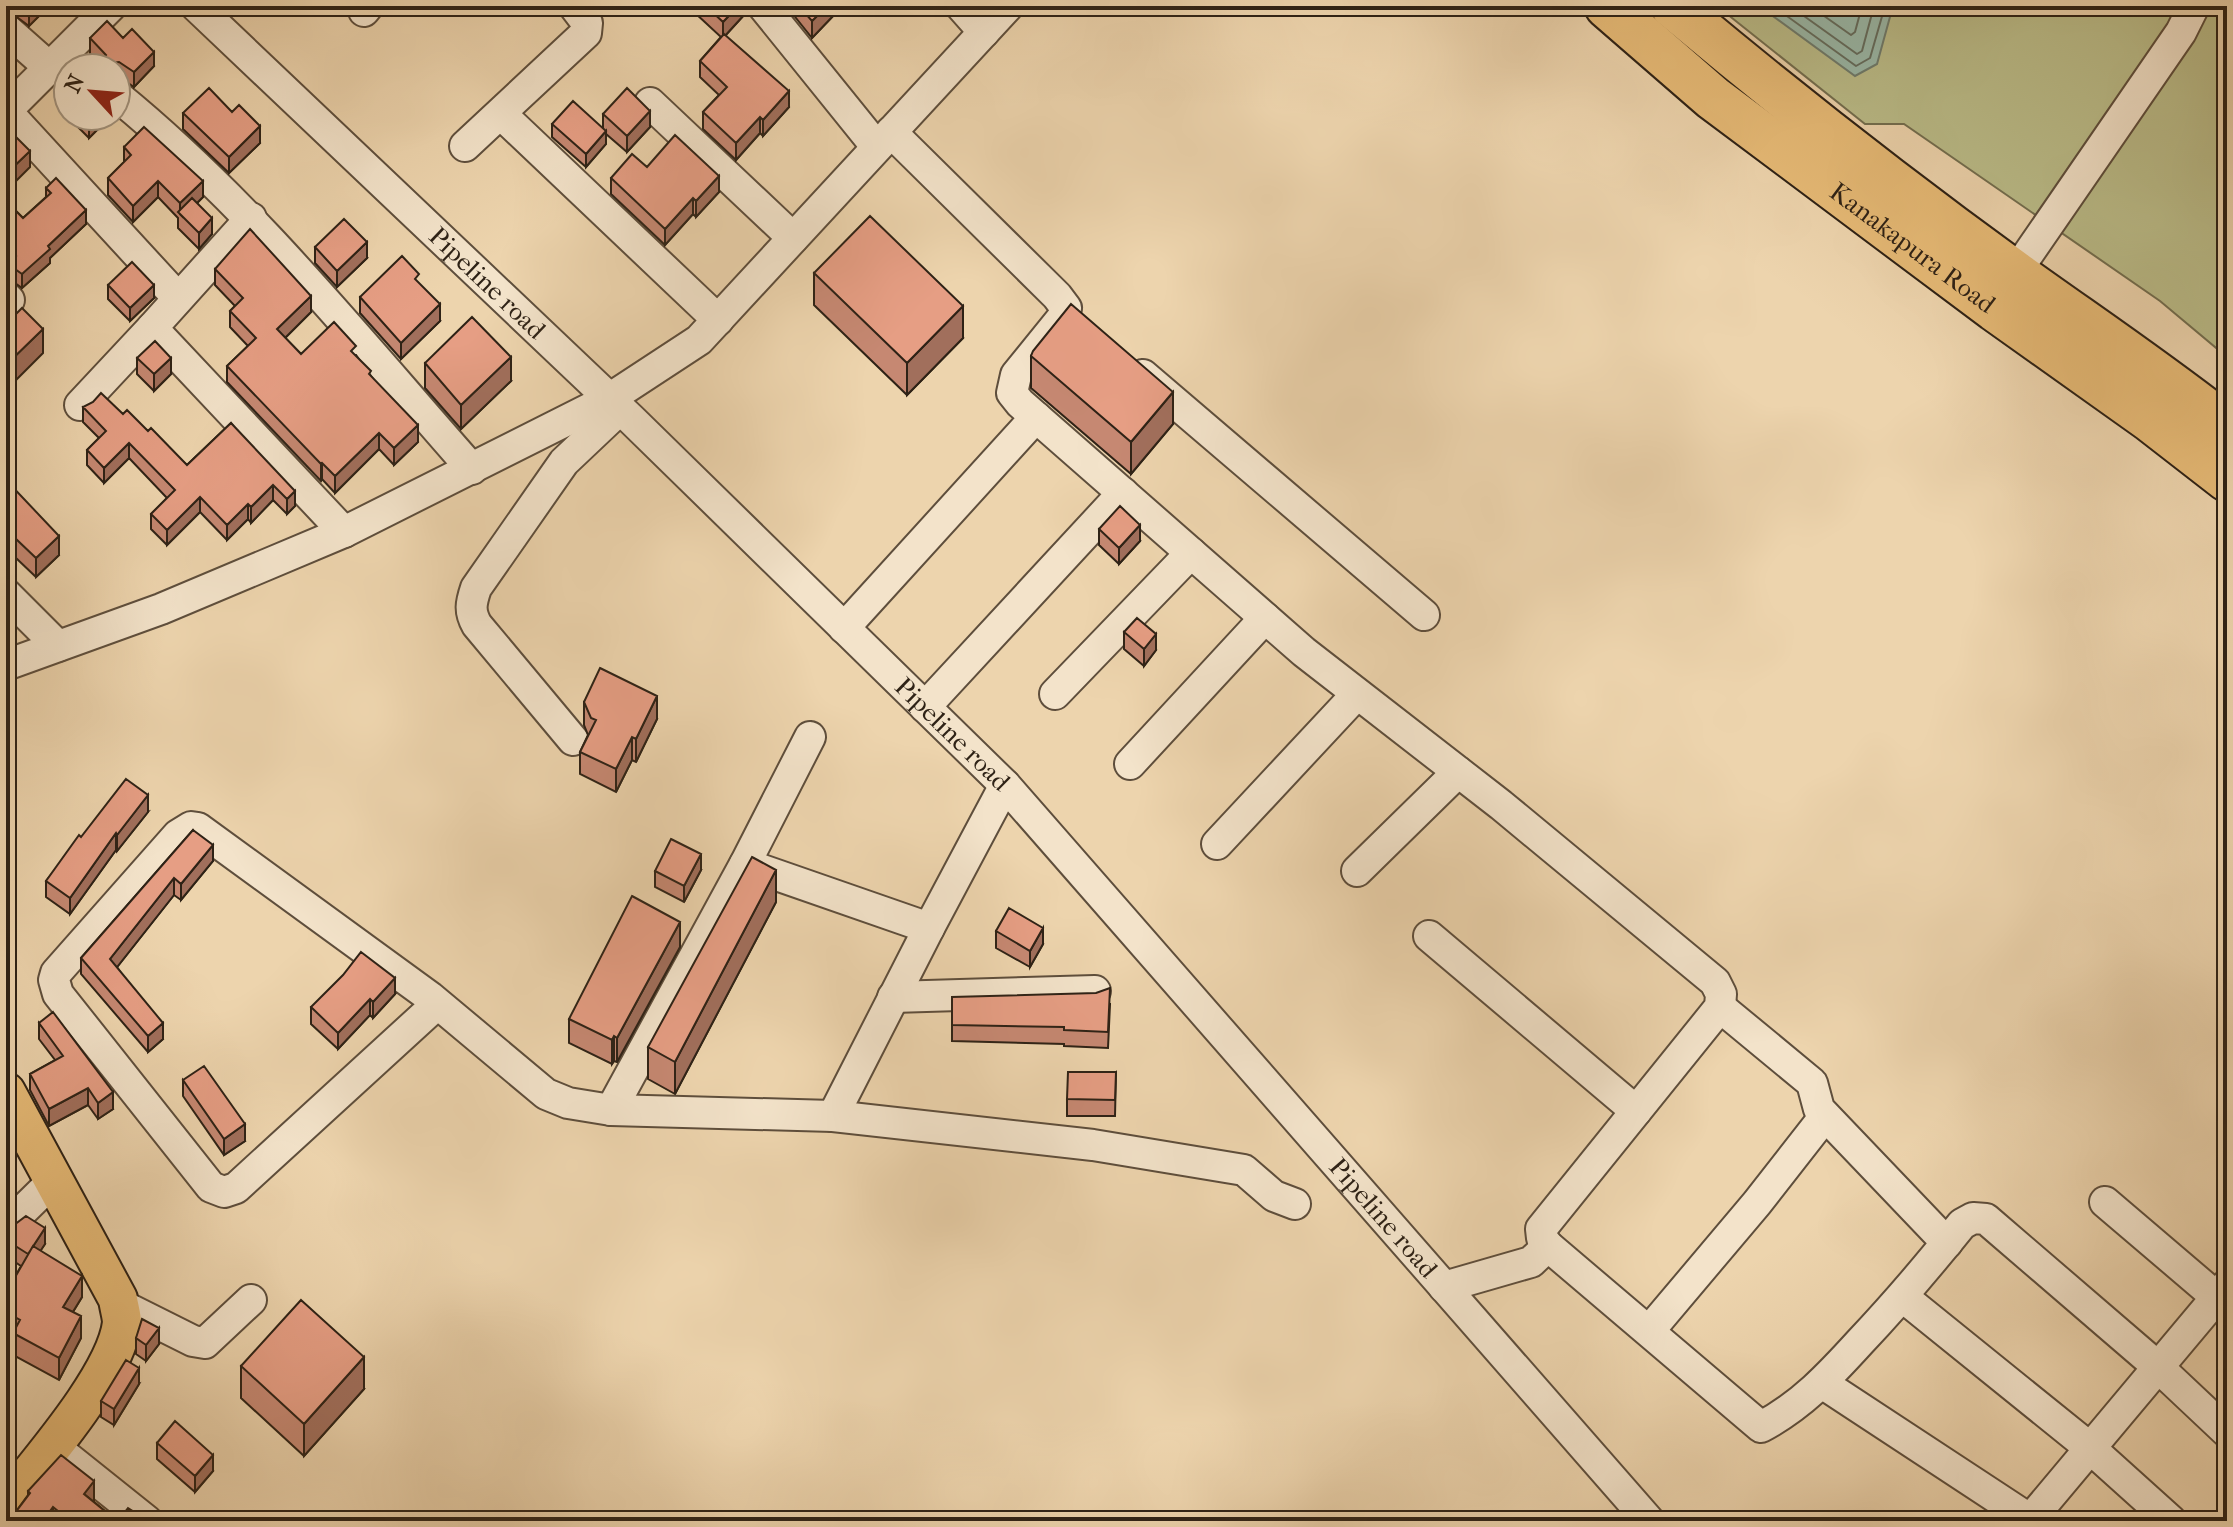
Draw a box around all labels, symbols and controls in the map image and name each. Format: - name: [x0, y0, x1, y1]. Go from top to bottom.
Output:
- north arrow: [52, 52, 132, 132]
- text: N: [60, 70, 90, 97]
- street label: Kanakapura Road: [1824, 176, 2003, 320]
- street label: Pipeline road: [423, 220, 553, 346]
- street label: Pipeline road: [889, 671, 1017, 798]
- street label: Pipeline road: [1323, 1151, 1445, 1284]

